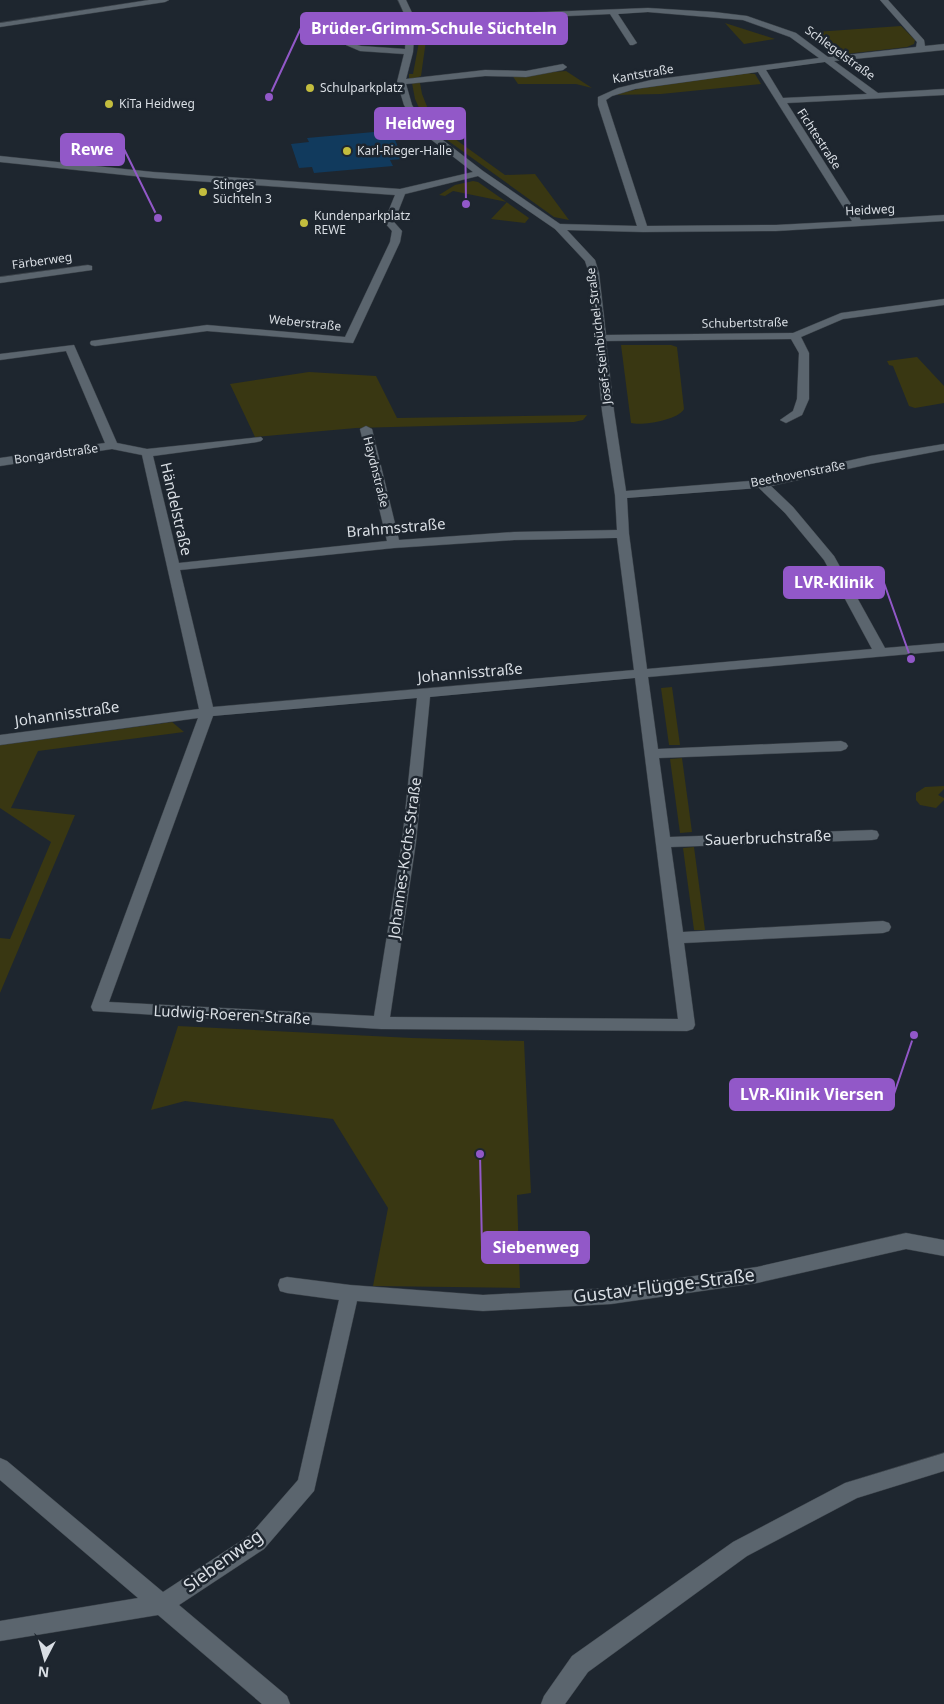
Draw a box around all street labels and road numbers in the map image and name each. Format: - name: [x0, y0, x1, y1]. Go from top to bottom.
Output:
- street label: Schlegelstraße: [802, 21, 879, 84]
- street label: Kantstraße: [611, 60, 675, 87]
- street label: Fichtestraße: [793, 105, 846, 173]
- street label: Heidweg: [845, 200, 895, 219]
- street label: Färberweg: [11, 248, 73, 273]
- street label: Josef-Steinbüchel-Straße: [582, 266, 615, 406]
- street label: Weberstraße: [268, 310, 342, 335]
- street label: Schubertstraße: [702, 313, 789, 332]
- street label: Haydnstraße: [359, 435, 394, 509]
- street label: Bongardstraße: [13, 439, 99, 468]
- street label: Beethovenstraße: [749, 456, 847, 491]
- street label: Händelstraße: [157, 460, 197, 557]
- street label: Brahmsstraße: [346, 513, 446, 541]
- street label: Johannisstraße: [415, 657, 523, 687]
- street label: Johannisstraße: [11, 696, 120, 731]
- street label: Johannes-Kochs-Straße: [383, 776, 425, 942]
- street label: Sauerbruchstraße: [704, 825, 832, 849]
- street label: Ludwig-Roeren-Straße: [153, 1000, 311, 1028]
- street label: Gustav-Flügge-Straße: [572, 1262, 756, 1308]
- street label: Siebenweg: [178, 1523, 267, 1597]

